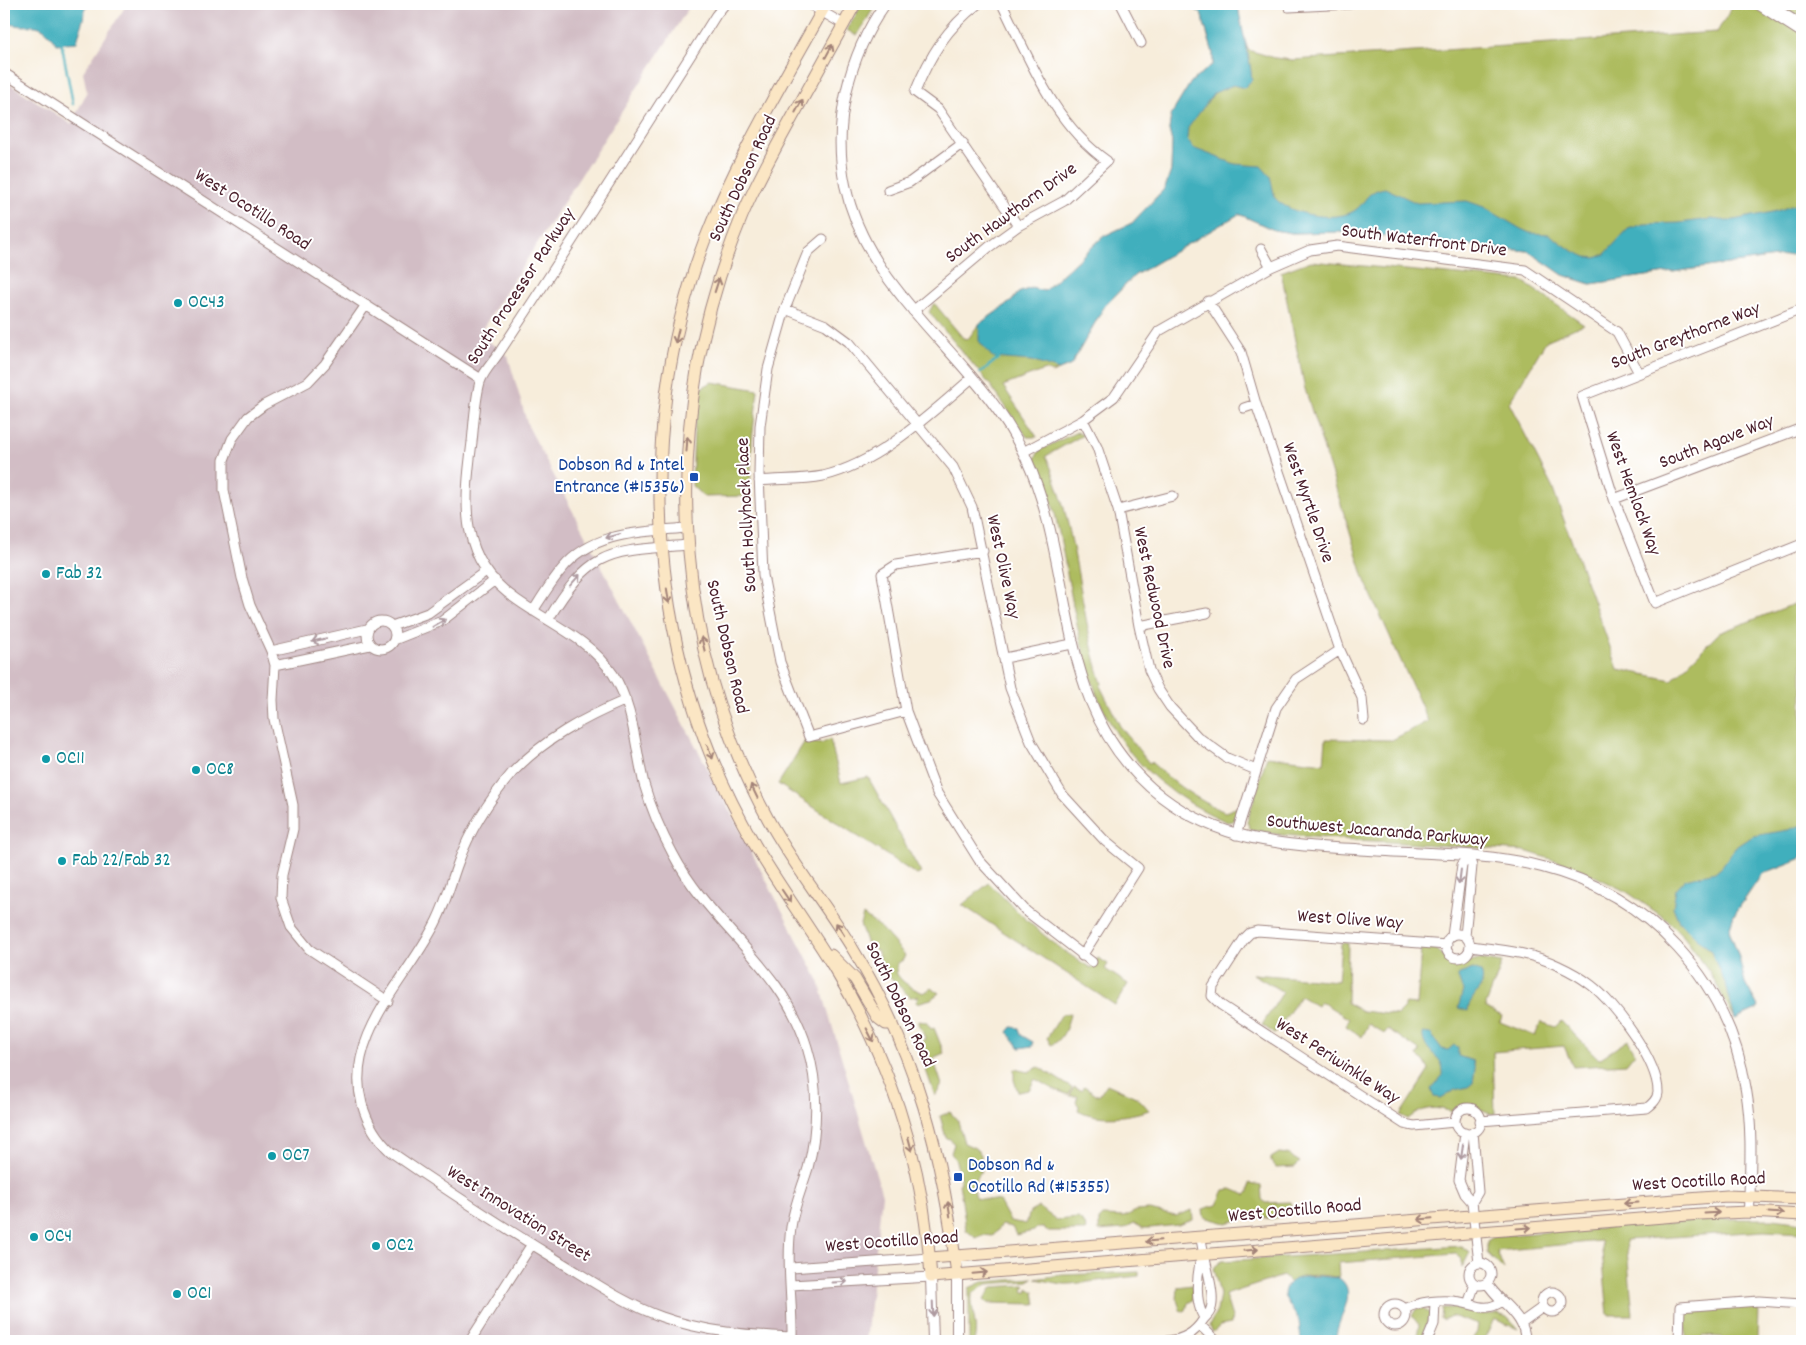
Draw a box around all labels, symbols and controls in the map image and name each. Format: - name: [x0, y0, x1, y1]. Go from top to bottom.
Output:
- one-way arrow: [824, 43, 834, 58]
- one-way arrow: [795, 99, 805, 113]
- street label: South Dobson Road: [703, 111, 785, 247]
- street label: South Hawthorn Drive: [941, 157, 1083, 271]
- street label: West Ocotillo Road: [189, 163, 315, 259]
- street label: South Processor Parkway: [461, 203, 583, 371]
- street label: South Waterfront Drive: [1340, 218, 1508, 266]
- one-way arrow: [713, 277, 722, 293]
- place label: OC43: [188, 290, 225, 317]
- street label: South Greythorne Way: [1607, 296, 1765, 378]
- marker: OC43: [172, 297, 184, 309]
- one-way arrow: [672, 327, 681, 343]
- street label: South Agave Way: [1656, 409, 1779, 477]
- street label: West Hemlock Way: [1597, 428, 1667, 560]
- one-way arrow: [683, 436, 692, 452]
- street label: South Hollyhock Place: [730, 437, 766, 593]
- street label: West Myrtle Drive: [1274, 439, 1340, 567]
- place label: Dobson Rd & Intel Entrance (#15356): [555, 453, 684, 502]
- marker: Dobson Rd & Intel Entrance (#15356): [688, 471, 700, 483]
- street label: West Olive Way: [978, 513, 1026, 622]
- street label: West Redwood Drive: [1125, 525, 1181, 671]
- one-way arrow: [606, 532, 622, 542]
- place label: Fab 32: [56, 561, 103, 588]
- marker: Fab 32: [40, 568, 52, 580]
- one-way arrow: [569, 573, 581, 586]
- street label: South Dobson Road: [697, 577, 755, 717]
- one-way arrow: [663, 587, 673, 603]
- one-way arrow: [432, 617, 446, 627]
- one-way arrow: [312, 636, 328, 645]
- one-way arrow: [698, 637, 707, 653]
- one-way arrow: [706, 744, 715, 760]
- place label: OC11: [56, 746, 85, 773]
- marker: OC11: [40, 753, 52, 765]
- place label: OC8: [206, 757, 234, 784]
- marker: OC8: [190, 764, 202, 776]
- one-way arrow: [749, 784, 758, 799]
- street label: Southwest Jacaranda Parkway: [1266, 809, 1489, 855]
- place label: Fab 22/Fab 32: [72, 848, 171, 875]
- marker: Fab 22/Fab 32: [56, 855, 68, 867]
- one-way arrow: [1455, 869, 1465, 885]
- one-way arrow: [781, 888, 791, 902]
- street label: West Olive Way: [1296, 904, 1404, 938]
- one-way arrow: [835, 922, 845, 936]
- street label: South Dobson Road: [857, 938, 941, 1072]
- street label: West Periwinkle Way: [1270, 1012, 1405, 1112]
- one-way arrow: [865, 1027, 875, 1042]
- one-way arrow: [905, 1135, 915, 1151]
- place label: OC7: [282, 1143, 310, 1170]
- one-way arrow: [1457, 1144, 1467, 1160]
- marker: OC7: [266, 1150, 278, 1162]
- place label: Dobson Rd & Ocotillo Rd (#15355): [968, 1153, 1109, 1202]
- street label: West Innovation Street: [441, 1160, 595, 1270]
- street label: West Ocotillo Road: [1632, 1166, 1766, 1200]
- marker: Dobson Rd & Ocotillo Rd (#15355): [952, 1171, 964, 1183]
- street label: West Ocotillo Road: [1227, 1193, 1363, 1231]
- one-way arrow: [1624, 1199, 1640, 1208]
- one-way arrow: [943, 1201, 953, 1217]
- one-way arrow: [1767, 1208, 1783, 1218]
- one-way arrow: [1704, 1209, 1720, 1218]
- one-way arrow: [1417, 1215, 1433, 1224]
- one-way arrow: [1515, 1223, 1531, 1233]
- place label: OC4: [44, 1224, 72, 1251]
- street label: West Ocotillo Road: [824, 1225, 960, 1261]
- marker: OC4: [28, 1231, 40, 1243]
- place label: OC2: [386, 1233, 415, 1260]
- one-way arrow: [1145, 1236, 1161, 1246]
- marker: OC2: [370, 1240, 382, 1252]
- one-way arrow: [1243, 1245, 1259, 1255]
- one-way arrow: [971, 1268, 987, 1278]
- one-way arrow: [832, 1277, 848, 1286]
- place label: OC1: [187, 1281, 211, 1308]
- marker: OC1: [171, 1288, 183, 1300]
- one-way arrow: [928, 1300, 938, 1317]

